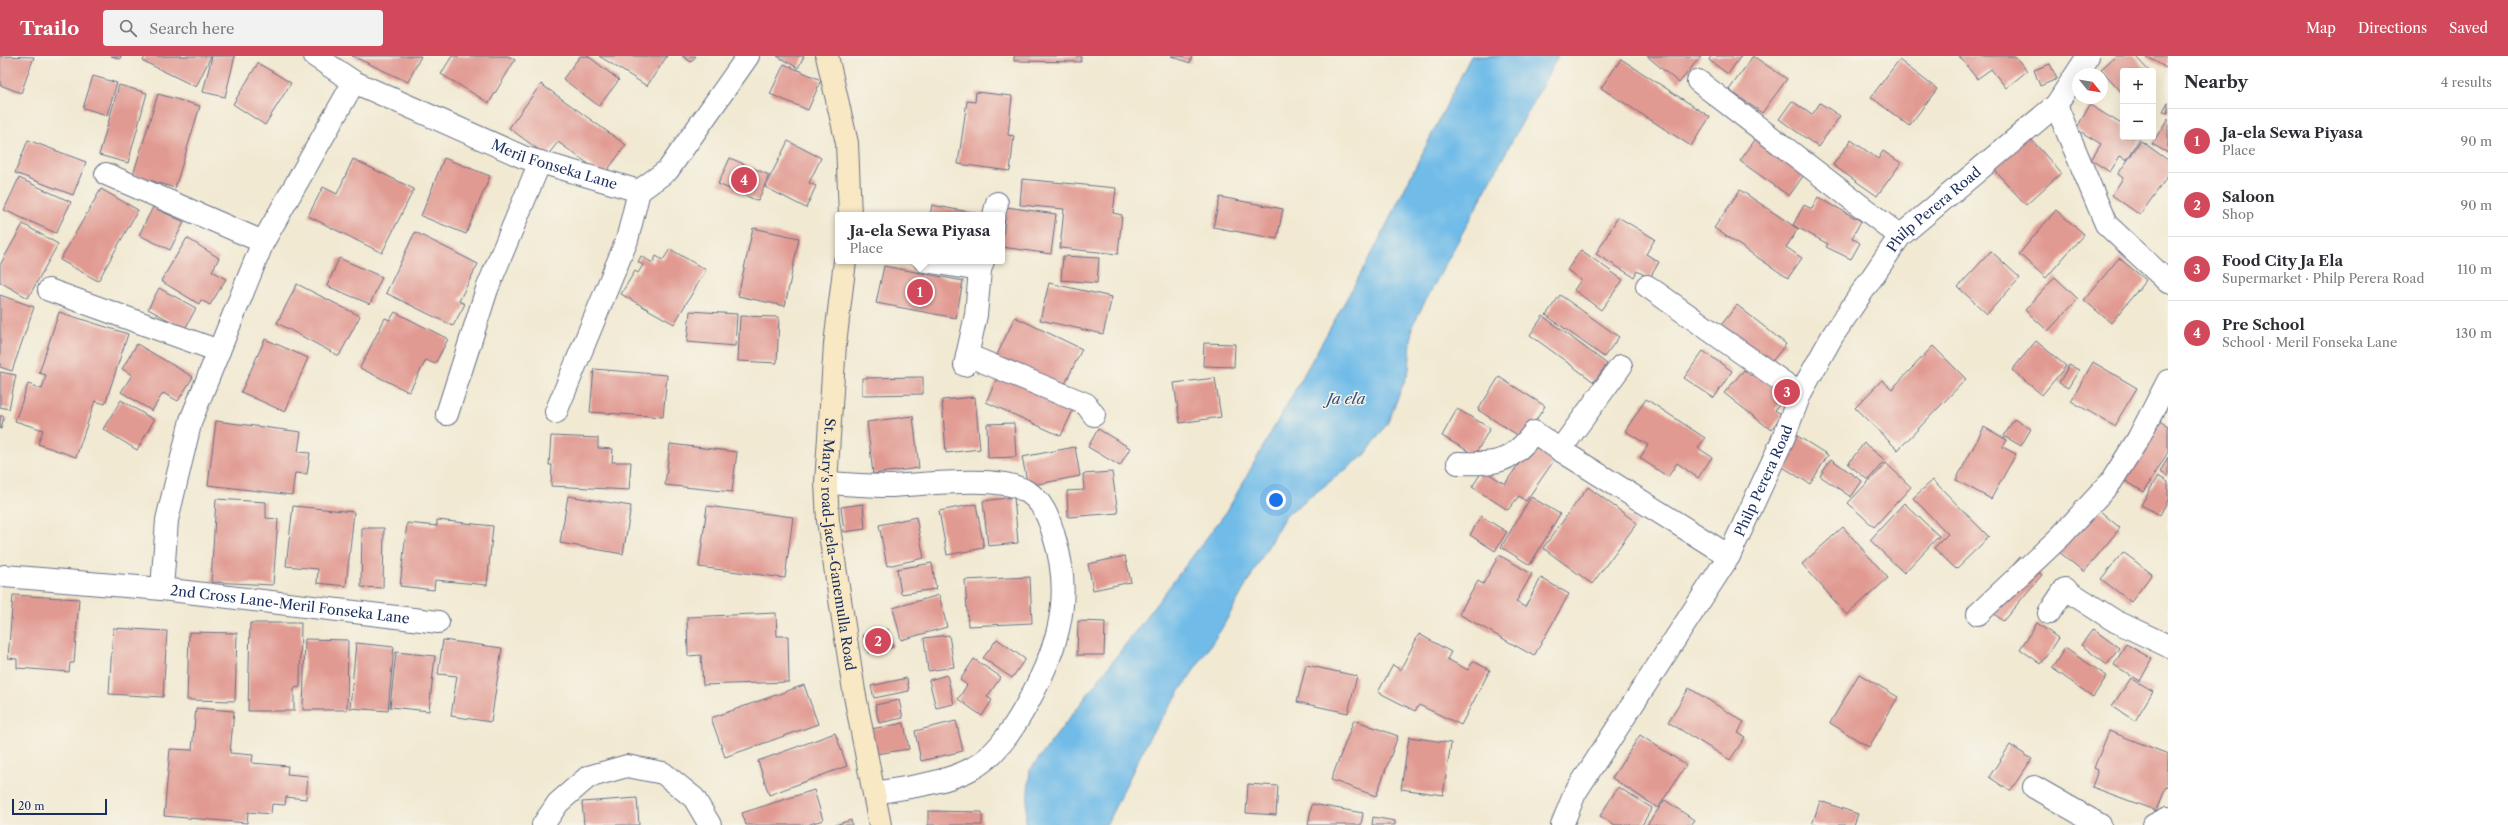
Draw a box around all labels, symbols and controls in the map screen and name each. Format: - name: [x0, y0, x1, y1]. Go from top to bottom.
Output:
- search box: [103, 10, 383, 46]
- text: Trailo: [20, 17, 79, 40]
- icon: search: [117, 17, 139, 39]
- text: Search here: [149, 19, 234, 38]
- text: Map: [2306, 19, 2336, 37]
- text: Directions: [2358, 19, 2427, 37]
- text: Saved: [2449, 19, 2488, 37]
- north arrow: [2072, 68, 2108, 104]
- map controls: [2120, 68, 2156, 140]
- button: +: [2120, 68, 2156, 104]
- text: Nearby: [2184, 72, 2248, 92]
- text: 4 results: [2441, 74, 2492, 90]
- button: −: [2120, 104, 2156, 140]
- text: Ja-ela Sewa Piyasa: [2222, 123, 2363, 142]
- text: 1: [2194, 133, 2200, 149]
- text: 90 m: [2461, 133, 2492, 149]
- street label: Meril Fonseka Lane: [489, 135, 620, 193]
- text: Place: [2222, 142, 2255, 158]
- street label: Philp Perera Road: [1883, 163, 1985, 256]
- pin: 4: [731, 165, 757, 195]
- text: Saloon: [2222, 187, 2275, 206]
- text: 2: [2193, 197, 2201, 213]
- text: 90 m: [2461, 197, 2492, 213]
- text: Shop: [2222, 206, 2254, 222]
- popup: [835, 212, 1005, 264]
- text: Ja-ela Sewa Piyasa: [850, 221, 990, 240]
- text: Place: [850, 240, 883, 256]
- text: Food City Ja Ela: [2222, 251, 2343, 270]
- text: 3: [2193, 261, 2201, 277]
- text: 110 m: [2457, 261, 2492, 277]
- text: Supermarket · Philp Perera Road: [2222, 270, 2424, 286]
- pin: 1: [907, 277, 933, 307]
- text: Pre School: [2222, 315, 2305, 334]
- text: 4: [2193, 325, 2201, 341]
- text: 130 m: [2456, 325, 2492, 341]
- text: School · Meril Fonseka Lane: [2222, 334, 2397, 350]
- pin: 3: [1774, 377, 1800, 407]
- water label: Ja ela: [1323, 389, 1365, 408]
- street label: St. Mary's road-Jaela-Ganemulla Road: [817, 418, 860, 672]
- street label: Philp Perera Road: [1730, 422, 1797, 539]
- your location: [1266, 490, 1286, 510]
- street label: 2nd Cross Lane-Meril Fonseka Lane: [169, 581, 411, 628]
- pin: 2: [865, 626, 891, 656]
- scale bar: [12, 797, 107, 816]
- text: 20 m: [18, 799, 44, 813]

